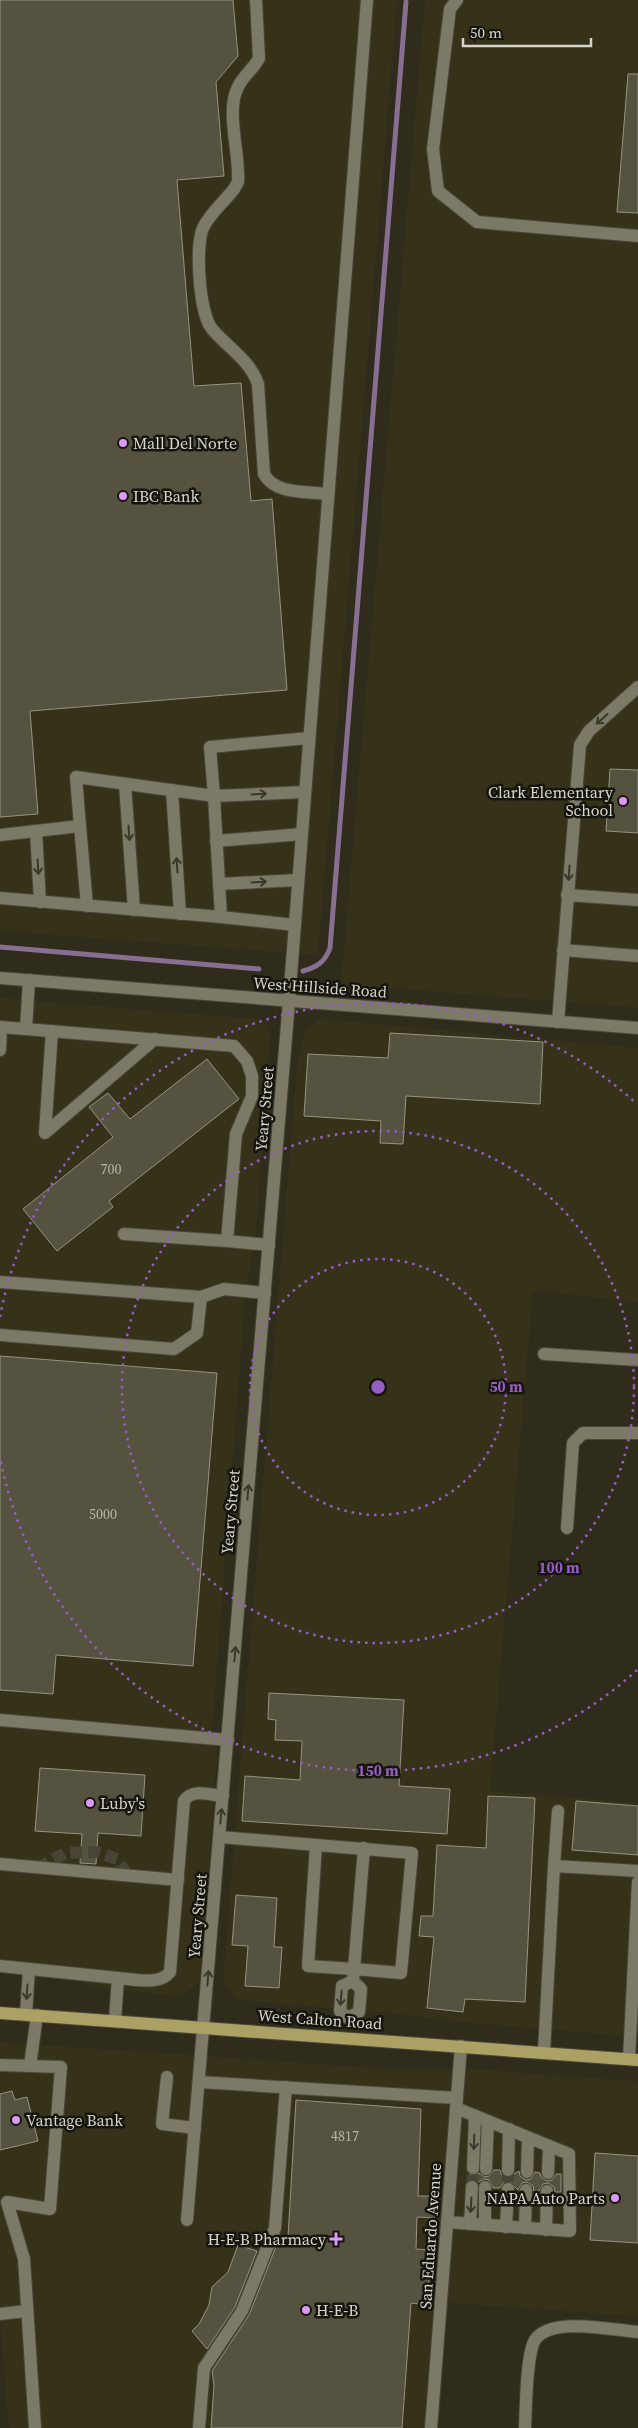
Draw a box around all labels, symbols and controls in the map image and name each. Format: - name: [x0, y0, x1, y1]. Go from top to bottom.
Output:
- scale bar: [463, 15, 590, 47]
- text: 50 m: [470, 22, 502, 43]
- place label: Mall Del Norte: [133, 432, 237, 454]
- marker: Mall Del Norte: [117, 437, 129, 449]
- place label: IBC Bank: [133, 485, 199, 507]
- marker: IBC Bank: [117, 490, 129, 502]
- one-way arrow: [595, 713, 608, 725]
- place label: Clark Elementary School: [488, 781, 614, 821]
- one-way arrow: [251, 789, 267, 798]
- marker: Clark Elementary School: [617, 795, 629, 807]
- one-way arrow: [124, 824, 133, 840]
- one-way arrow: [33, 858, 42, 874]
- one-way arrow: [172, 858, 181, 874]
- one-way arrow: [564, 865, 574, 881]
- one-way arrow: [250, 877, 266, 886]
- street label: West Hillside Road: [252, 971, 388, 1003]
- street label: Yeary Street: [249, 1065, 279, 1152]
- house number: 700: [101, 1159, 122, 1179]
- text: 50 m: [489, 1376, 523, 1397]
- centre of rings: [369, 1378, 387, 1396]
- street label: Yeary Street: [215, 1468, 245, 1555]
- one-way arrow: [244, 1484, 253, 1500]
- house number: 5000: [89, 1504, 117, 1524]
- text: 100 m: [538, 1557, 580, 1578]
- one-way arrow: [230, 1646, 240, 1662]
- text: 150 m: [357, 1760, 399, 1781]
- place label: Luby's: [100, 1792, 145, 1814]
- marker: Luby's: [84, 1797, 96, 1809]
- one-way arrow: [217, 1808, 226, 1824]
- street label: Yeary Street: [182, 1872, 212, 1959]
- one-way arrow: [203, 1970, 213, 1986]
- one-way arrow: [23, 1983, 32, 1999]
- one-way arrow: [336, 1990, 346, 2006]
- street label: West Calton Road: [257, 2004, 383, 2034]
- place label: Vantage Bank: [26, 2109, 123, 2131]
- marker: Vantage Bank: [10, 2114, 22, 2126]
- house number: 4817: [331, 2126, 359, 2146]
- one-way arrow: [469, 2134, 479, 2150]
- street label: San Eduardo Avenue: [414, 2162, 446, 2310]
- place label: NAPA Auto Parts: [487, 2187, 605, 2209]
- marker: NAPA Auto Parts: [609, 2192, 621, 2204]
- one-way arrow: [467, 2197, 476, 2213]
- place label: H-E-B Pharmacy: [208, 2228, 327, 2250]
- marker: H-E-B Pharmacy: [330, 2233, 342, 2245]
- place label: H-E-B: [316, 2299, 358, 2321]
- marker: H-E-B: [300, 2304, 312, 2316]

